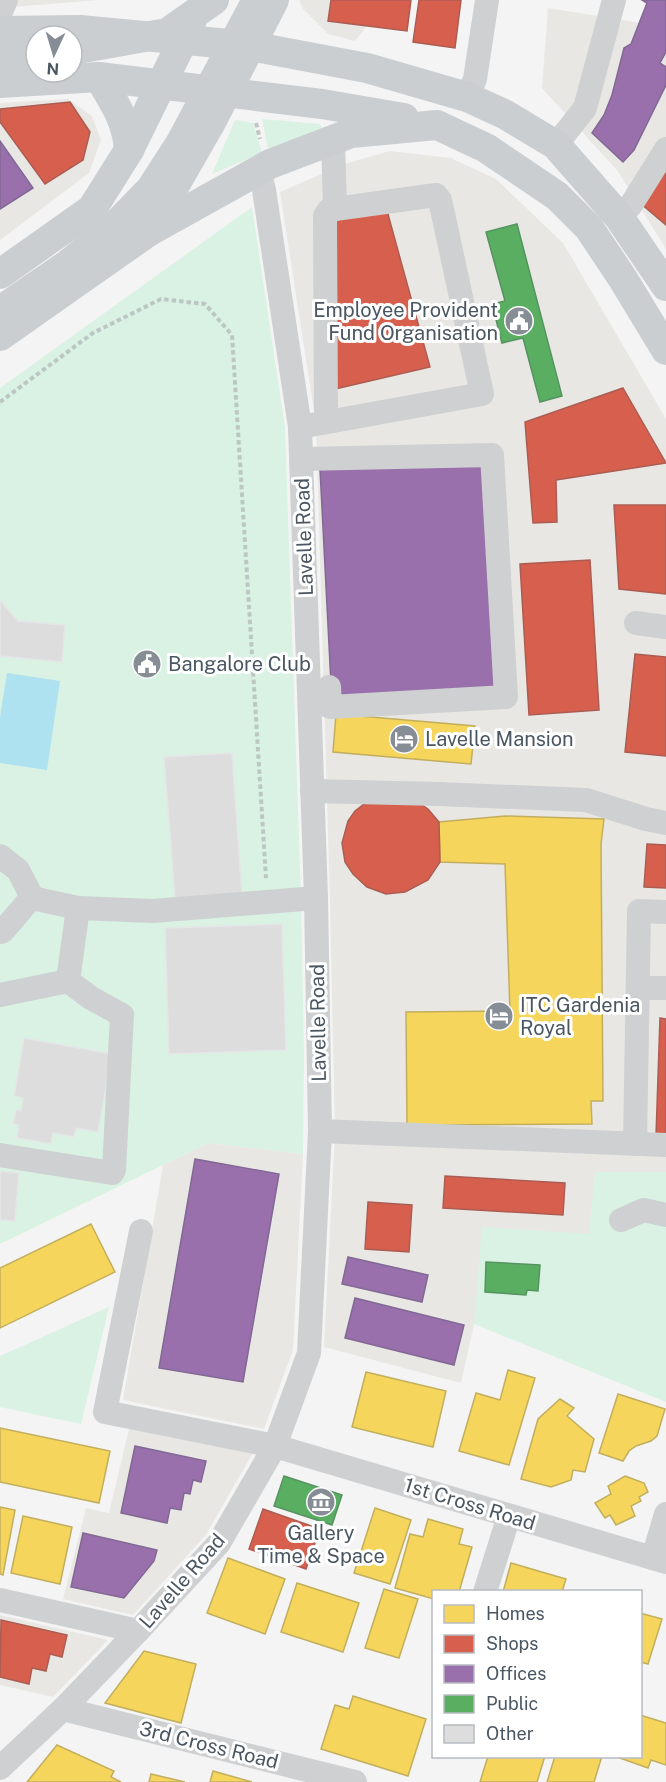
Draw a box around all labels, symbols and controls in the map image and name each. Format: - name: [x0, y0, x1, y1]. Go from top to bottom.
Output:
- north arrow: [24, 24, 84, 84]
- text: N: [46, 59, 60, 78]
- place label: Employee Provident Fund Organisation: [313, 298, 498, 345]
- public building icon: Employee Provident Fund Organisation: [503, 305, 535, 337]
- street label: Lavelle Road: [290, 478, 318, 596]
- public building icon: Bangalore Club: [131, 648, 163, 680]
- place label: Bangalore Club: [168, 652, 311, 676]
- hotel icon: Lavelle Mansion: [388, 723, 420, 755]
- place label: Lavelle Mansion: [425, 727, 574, 751]
- street label: Lavelle Road: [305, 964, 331, 1082]
- place label: ITC Gardenia Royal: [520, 993, 640, 1040]
- hotel icon: ITC Gardenia Royal: [483, 1000, 515, 1032]
- street label: 1st Cross Road: [402, 1473, 538, 1535]
- museum icon: Gallery Time & Space: [305, 1486, 337, 1518]
- place label: Gallery Time & Space: [257, 1521, 385, 1568]
- street label: Lavelle Road: [134, 1529, 230, 1633]
- legend: [432, 1590, 642, 1758]
- text: Homes: [486, 1603, 545, 1624]
- text: Shops: [486, 1633, 538, 1654]
- text: Offices: [486, 1663, 546, 1684]
- text: Public: [486, 1693, 538, 1714]
- street label: 3rd Cross Road: [137, 1716, 281, 1774]
- text: Other: [486, 1723, 534, 1744]

